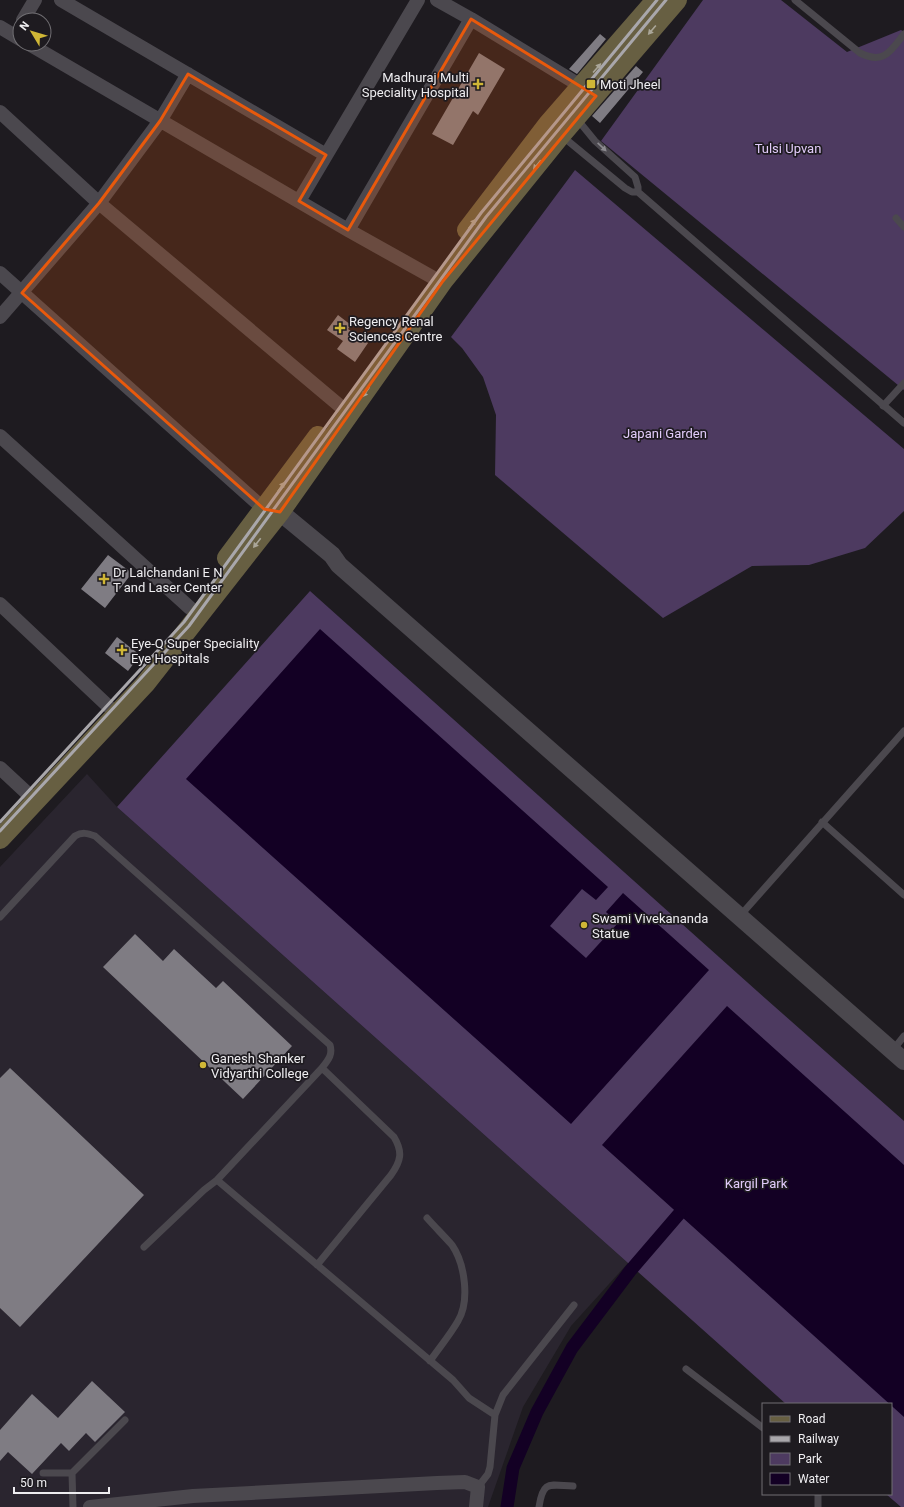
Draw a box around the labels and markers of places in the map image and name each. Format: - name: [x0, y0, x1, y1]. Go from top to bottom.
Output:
- place label: Madhuraj Multi Speciality Hospital: [362, 70, 469, 100]
- place label: Moti Jheel: [600, 77, 661, 92]
- marker: Madhuraj Multi Speciality Hospital: [472, 78, 484, 90]
- marker: Moti Jheel: [585, 78, 597, 90]
- place label: Regency Renal Sciences Centre: [349, 314, 442, 344]
- marker: Regency Renal Sciences Centre: [334, 322, 346, 334]
- place label: Dr Lalchandani E N T and Laser Center: [113, 565, 223, 595]
- marker: Dr Lalchandani E N T and Laser Center: [98, 573, 110, 585]
- place label: Eye-Q Super Speciality Eye Hospitals: [131, 636, 259, 666]
- marker: Eye-Q Super Speciality Eye Hospitals: [116, 644, 128, 656]
- place label: Swami Vivekananda Statue: [592, 911, 708, 941]
- marker: Swami Vivekananda Statue: [579, 920, 589, 930]
- place label: Ganesh Shanker Vidyarthi College: [211, 1051, 309, 1081]
- marker: Ganesh Shanker Vidyarthi College: [198, 1060, 208, 1070]

